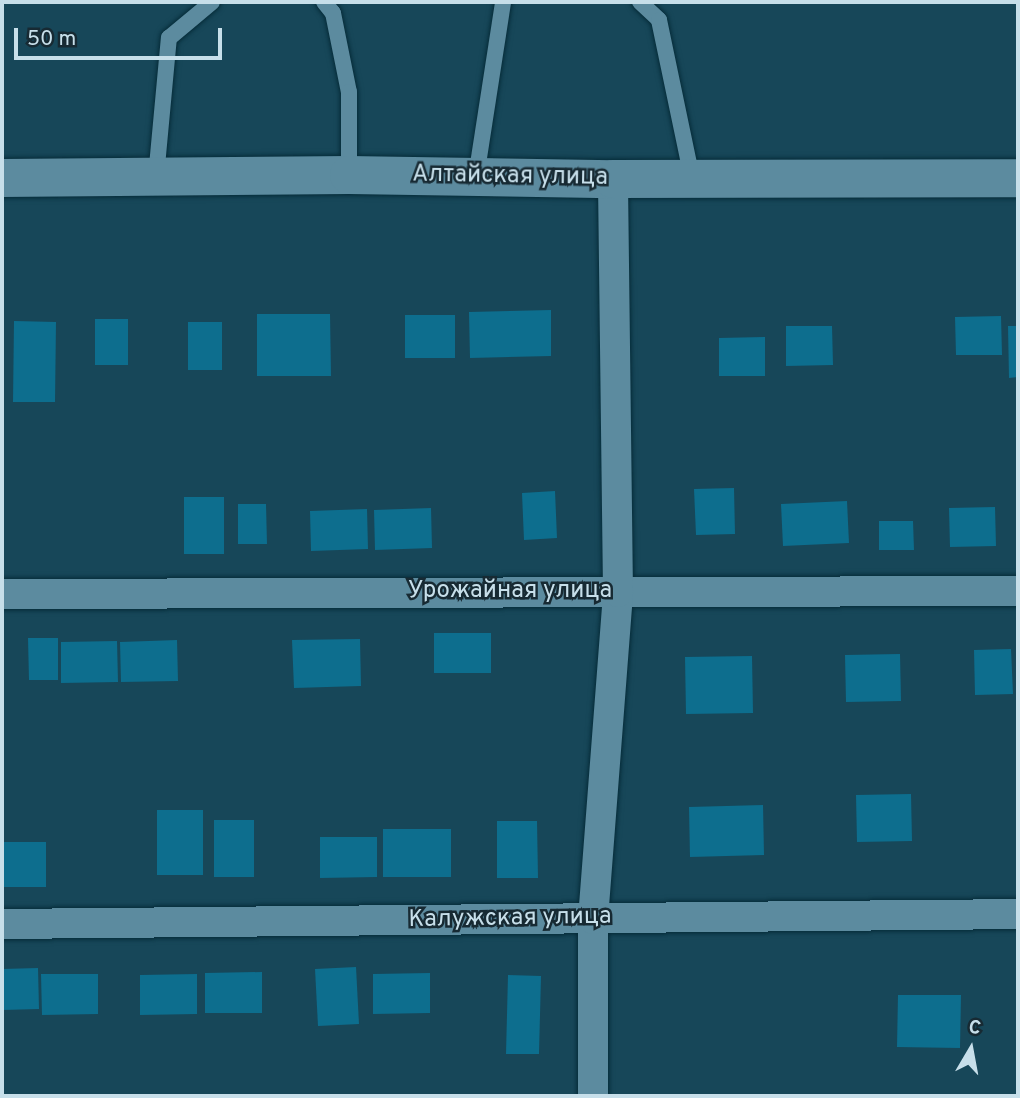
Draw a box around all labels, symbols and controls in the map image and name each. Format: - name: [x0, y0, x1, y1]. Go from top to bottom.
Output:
- scale bar: [18, 14, 226, 58]
- text: 50 m: [27, 26, 76, 53]
- street label: Алтайская улица: [412, 161, 608, 193]
- street label: Урожайная улица: [408, 578, 612, 606]
- street label: Калужская улица: [408, 903, 612, 935]
- north arrow: [936, 1014, 1006, 1084]
- text: С: [967, 1015, 983, 1041]

